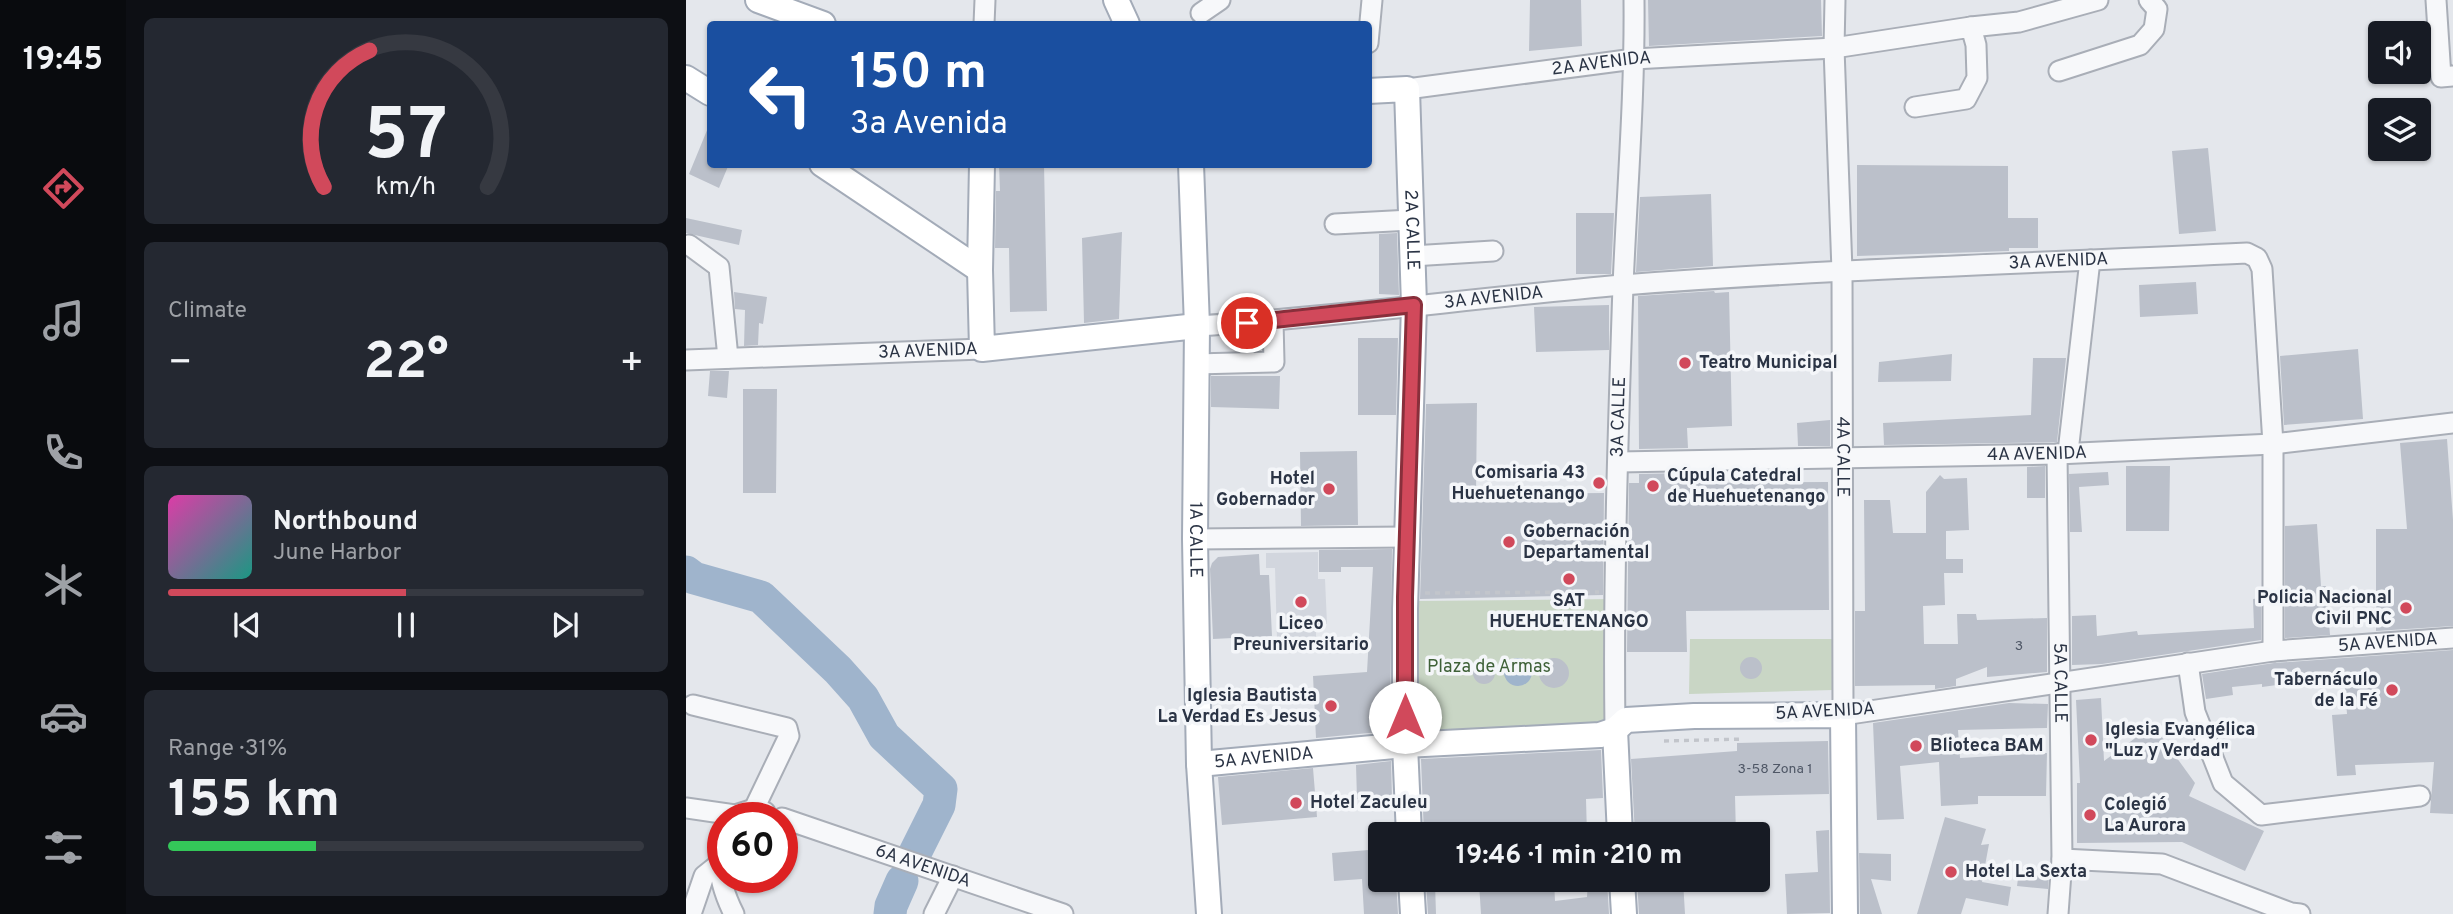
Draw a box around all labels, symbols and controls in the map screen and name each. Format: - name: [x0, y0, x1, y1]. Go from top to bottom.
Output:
- map controls: [2368, 21, 2431, 161]
- button: sound: [2368, 21, 2431, 84]
- text: 19:45: [23, 41, 103, 81]
- text: 150 m: [850, 44, 987, 106]
- street label: 2A AVENIDA: [1550, 47, 1652, 81]
- icon: left: [735, 49, 826, 140]
- text: 57: [364, 93, 448, 185]
- button: layers: [2368, 98, 2431, 161]
- text: 3a Avenida: [850, 105, 1007, 145]
- icon: directions: [39, 164, 88, 213]
- text: km/h: [376, 172, 436, 204]
- street label: 2A CALLE: [1399, 189, 1424, 271]
- street label: 3A AVENIDA: [2008, 248, 2109, 275]
- street label: 3A AVENIDA: [1443, 281, 1544, 314]
- pin: [1217, 293, 1277, 353]
- icon: music: [39, 296, 88, 345]
- text: Climate: [168, 297, 247, 326]
- icon: arrive: [1228, 304, 1266, 342]
- text: 22°: [363, 331, 449, 397]
- street label: 3A AVENIDA: [878, 338, 978, 364]
- text: −: [168, 340, 193, 389]
- text: +: [619, 340, 644, 389]
- place label: Teatro Municipal: [1699, 352, 1838, 375]
- marker: Teatro Municipal: [1677, 355, 1693, 371]
- street label: 3A CALLE: [1606, 376, 1631, 458]
- street label: 4A CALLE: [1831, 416, 1854, 497]
- icon: phone: [39, 428, 88, 477]
- street label: 4A AVENIDA: [1987, 441, 2087, 467]
- place label: Comisaria 43 Huehuetenango: [1451, 462, 1585, 506]
- place label: Cúpula Catedral de Huehuetenango: [1667, 465, 1826, 509]
- place label: Hotel Gobernador: [1216, 468, 1315, 512]
- marker: Comisaria 43 Huehuetenango: [1591, 475, 1607, 491]
- marker: Cúpula Catedral de Huehuetenango: [1645, 478, 1661, 494]
- marker: Hotel Gobernador: [1321, 481, 1337, 497]
- street label: 1A CALLE: [1183, 502, 1207, 578]
- text: Northbound: [273, 506, 418, 539]
- place label: Gobernación Departamental: [1523, 521, 1649, 565]
- marker: Gobernación Departamental: [1501, 534, 1517, 550]
- text: June Harbor: [273, 539, 401, 568]
- icon: climate: [39, 560, 88, 609]
- marker: SAT HUEHUETENANGO: [1561, 571, 1577, 587]
- place label: Policia Nacional Civil PNC: [2257, 587, 2392, 631]
- place label: SAT HUEHUETENANGO: [1489, 590, 1649, 634]
- marker: Liceo Preuniversitario: [1293, 594, 1309, 610]
- marker: Policia Nacional Civil PNC: [2398, 600, 2414, 616]
- icon: previous: [228, 606, 266, 644]
- icon: pause: [387, 606, 425, 644]
- icon: next: [546, 606, 584, 644]
- place label: Liceo Preuniversitario: [1233, 613, 1369, 657]
- street label: 5A AVENIDA: [2337, 628, 2438, 658]
- house number: 3: [2015, 638, 2023, 655]
- street label: 5A CALLE: [2048, 643, 2072, 723]
- park label: Plaza de Armas: [1427, 656, 1551, 679]
- place label: Tabernáculo de la Fé: [2274, 669, 2378, 713]
- position arrow: [1368, 680, 1442, 754]
- marker: Tabernáculo de la Fé: [2384, 682, 2400, 698]
- place label: Iglesia Bautista La Verdad Es Jesus: [1158, 685, 1317, 729]
- icon: car: [39, 692, 88, 741]
- marker: Iglesia Bautista La Verdad Es Jesus: [1323, 698, 1339, 714]
- street label: 5A AVENIDA: [1775, 698, 1875, 726]
- place label: Iglesia Evangélica "Luz y Verdad": [2105, 719, 2255, 763]
- marker: Iglesia Evangélica "Luz y Verdad": [2083, 732, 2099, 748]
- text: Range · 31%: [168, 735, 287, 764]
- place label: Blioteca BAM: [1930, 735, 2044, 758]
- marker: Blioteca BAM: [1908, 738, 1924, 754]
- street label: 5A AVENIDA: [1213, 742, 1315, 774]
- house number: 3-58 Zona 1: [1738, 761, 1812, 778]
- text: 155 km: [168, 769, 340, 835]
- place label: Hotel Zaculeu: [1310, 792, 1428, 815]
- place label: Colegió La Aurora: [2104, 794, 2186, 838]
- marker: Hotel Zaculeu: [1288, 795, 1304, 811]
- speed limit sign: 60: [707, 802, 798, 893]
- marker: Colegió La Aurora: [2082, 807, 2098, 823]
- icon: filters: [39, 823, 88, 872]
- street label: 6A AVENIDA: [872, 839, 974, 893]
- text: 19:46 · 1 min · 210 m: [1456, 840, 1682, 873]
- place label: Hotel La Sexta: [1965, 861, 2087, 884]
- marker: Hotel La Sexta: [1943, 864, 1959, 880]

